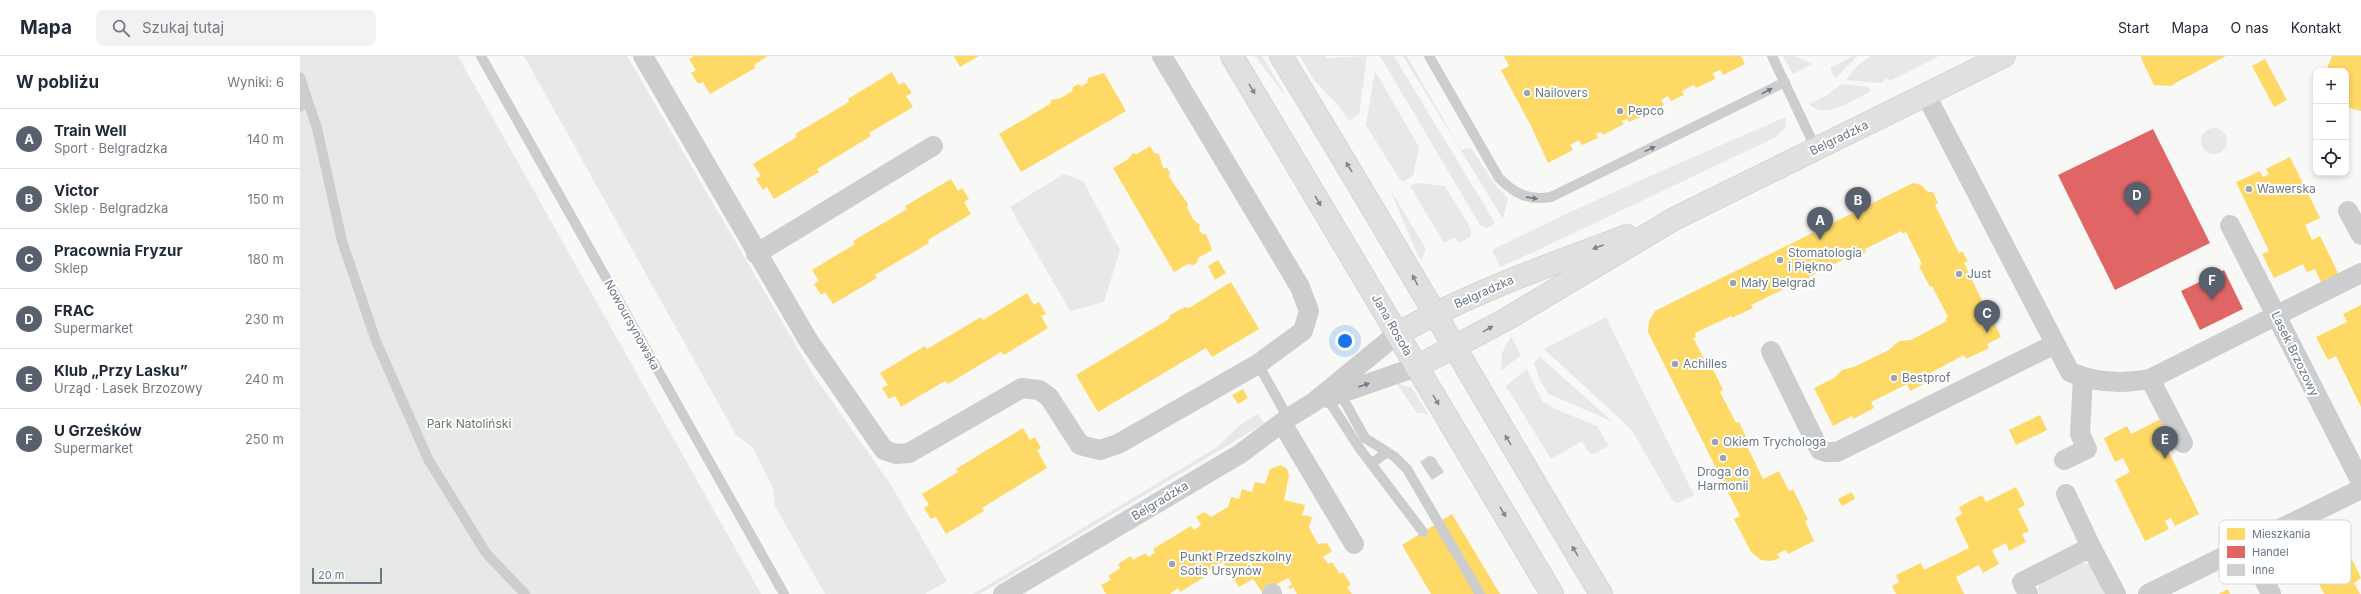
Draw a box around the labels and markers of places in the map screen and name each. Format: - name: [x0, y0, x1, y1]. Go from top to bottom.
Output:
- place label: Nailovers: [1535, 85, 1588, 100]
- marker: Nailovers: [1522, 88, 1532, 98]
- place label: Pepco: [1628, 103, 1664, 118]
- marker: Pepco: [1615, 106, 1625, 116]
- place label: Wawerska: [2257, 181, 2316, 196]
- pin: D: [2124, 182, 2150, 215]
- marker: Wawerska: [2244, 184, 2254, 194]
- pin: B: [1845, 187, 1871, 220]
- pin: A: [1807, 207, 1833, 240]
- place label: Stomatologia i Piękno: [1788, 245, 1862, 274]
- marker: Stomatologia i Piękno: [1775, 255, 1785, 265]
- place label: Just: [1967, 266, 1991, 281]
- pin: F: [2199, 267, 2225, 300]
- marker: Just: [1954, 269, 1964, 279]
- place label: Mały Belgrad: [1741, 275, 1815, 290]
- marker: Mały Belgrad: [1728, 278, 1738, 288]
- pin: C: [1974, 300, 2000, 333]
- place label: Achilles: [1683, 356, 1727, 371]
- marker: Achilles: [1670, 359, 1680, 369]
- place label: Bestprof: [1902, 370, 1951, 385]
- marker: Bestprof: [1889, 373, 1899, 383]
- pin: E: [2152, 426, 2178, 459]
- place label: Okiem Trychologa: [1723, 434, 1826, 449]
- marker: Okiem Trychologa: [1710, 437, 1720, 447]
- marker: Droga do Harmonii: [1718, 453, 1728, 463]
- place label: Droga do Harmonii: [1697, 464, 1749, 493]
- place label: Punkt Przedszkolny Sotis Ursynów: [1180, 549, 1292, 578]
- marker: Punkt Przedszkolny Sotis Ursynów: [1167, 559, 1177, 569]

